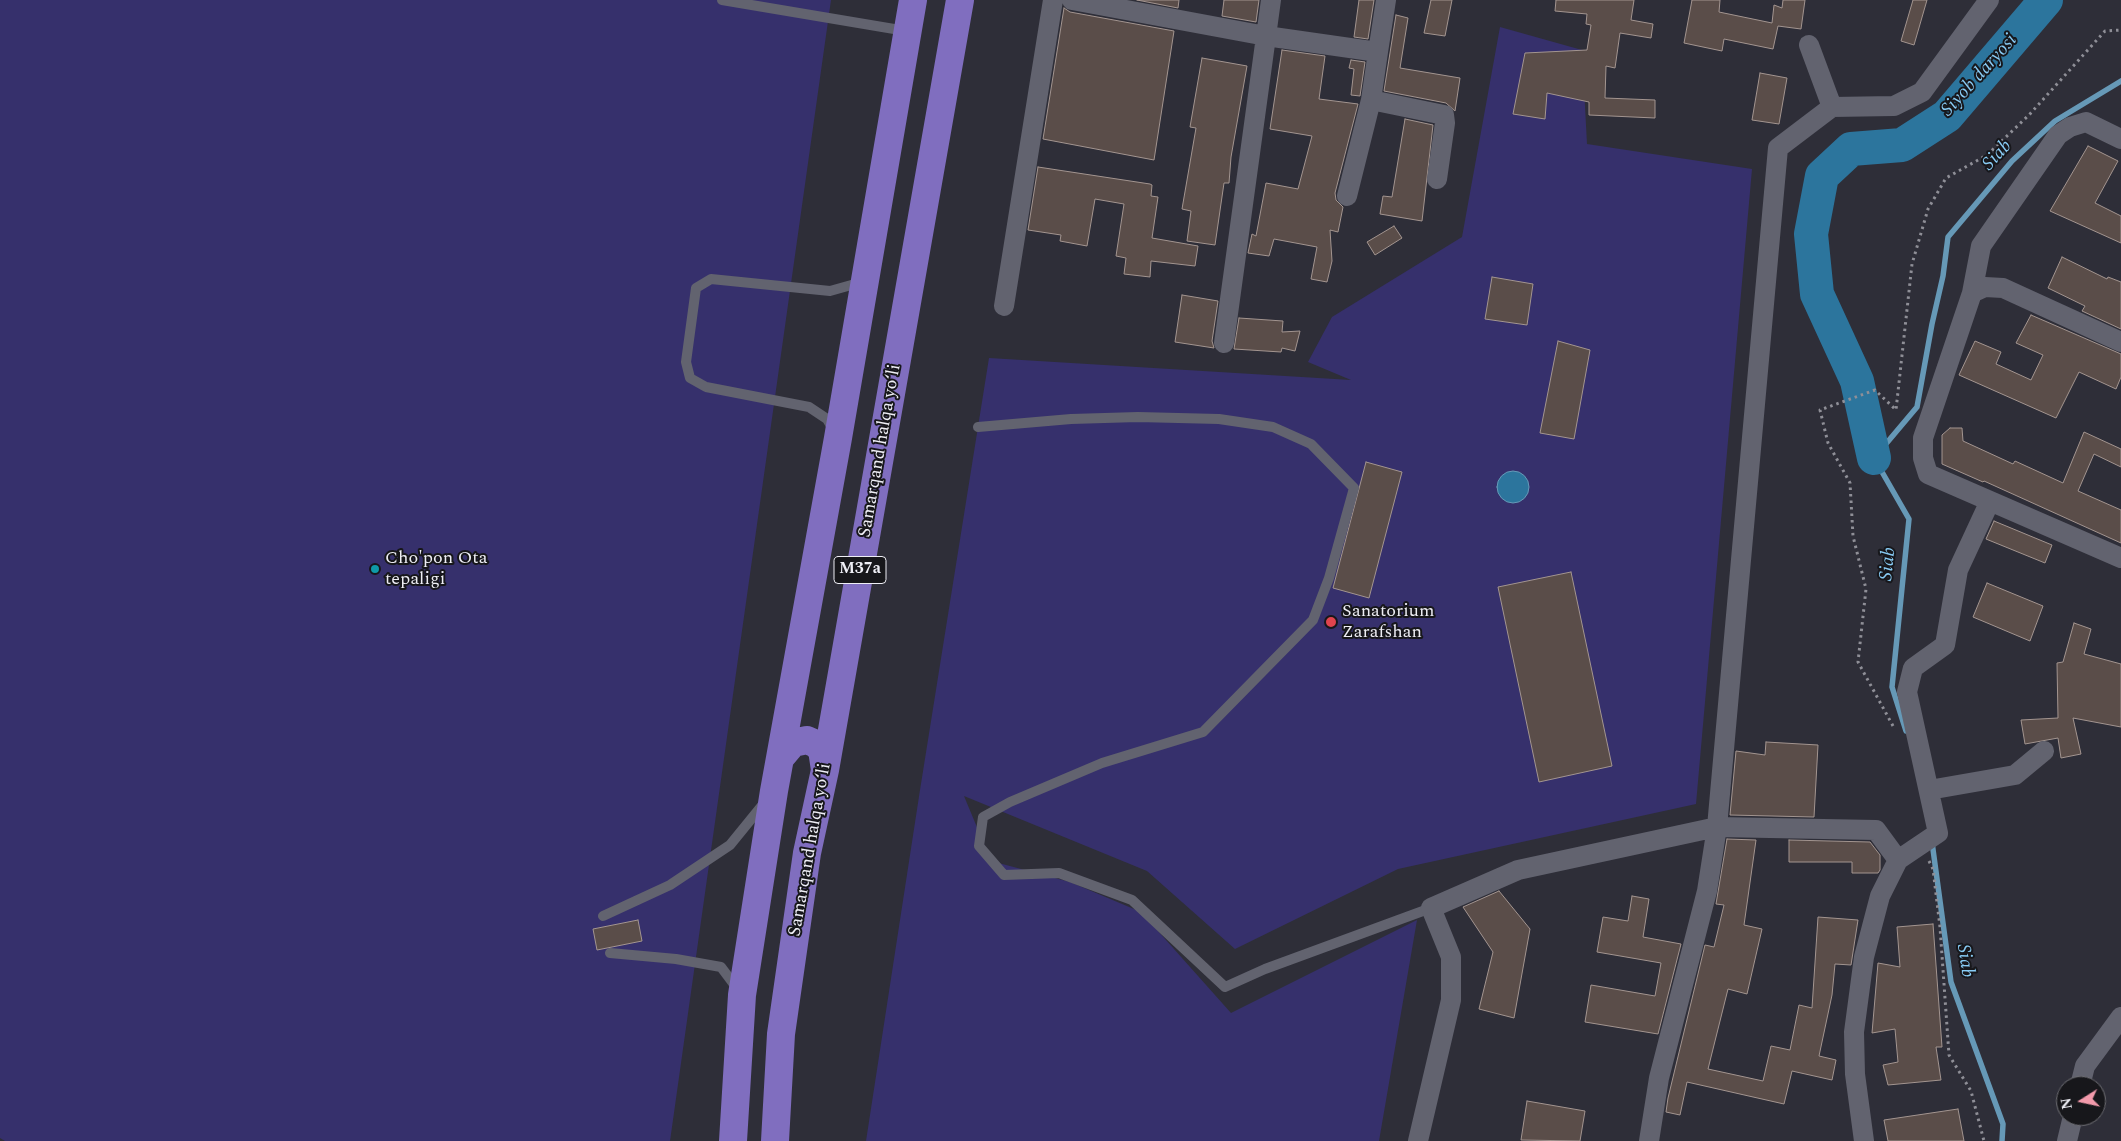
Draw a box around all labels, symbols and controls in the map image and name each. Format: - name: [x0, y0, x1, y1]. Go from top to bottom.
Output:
- water label: Siyob daryosi: [1937, 30, 2023, 122]
- water label: Siab: [1978, 136, 2018, 176]
- street label: Samarqand halqa yoʻli: [855, 363, 907, 539]
- water label: Siab: [1876, 546, 1902, 582]
- place label: Cho'pon Ota tepaligi: [385, 548, 487, 590]
- road number: M37a: [834, 556, 886, 584]
- marker: Cho'pon Ota tepaligi: [369, 563, 381, 575]
- place label: Sanatorium Zarafshan: [1342, 601, 1434, 644]
- marker: Sanatorium Zarafshan: [1324, 615, 1338, 629]
- street label: Samarqand halqa yoʻli: [785, 762, 837, 938]
- water label: Siab: [1950, 943, 1978, 979]
- north arrow: [2056, 1076, 2106, 1126]
- text: N: [2055, 1096, 2078, 1111]

